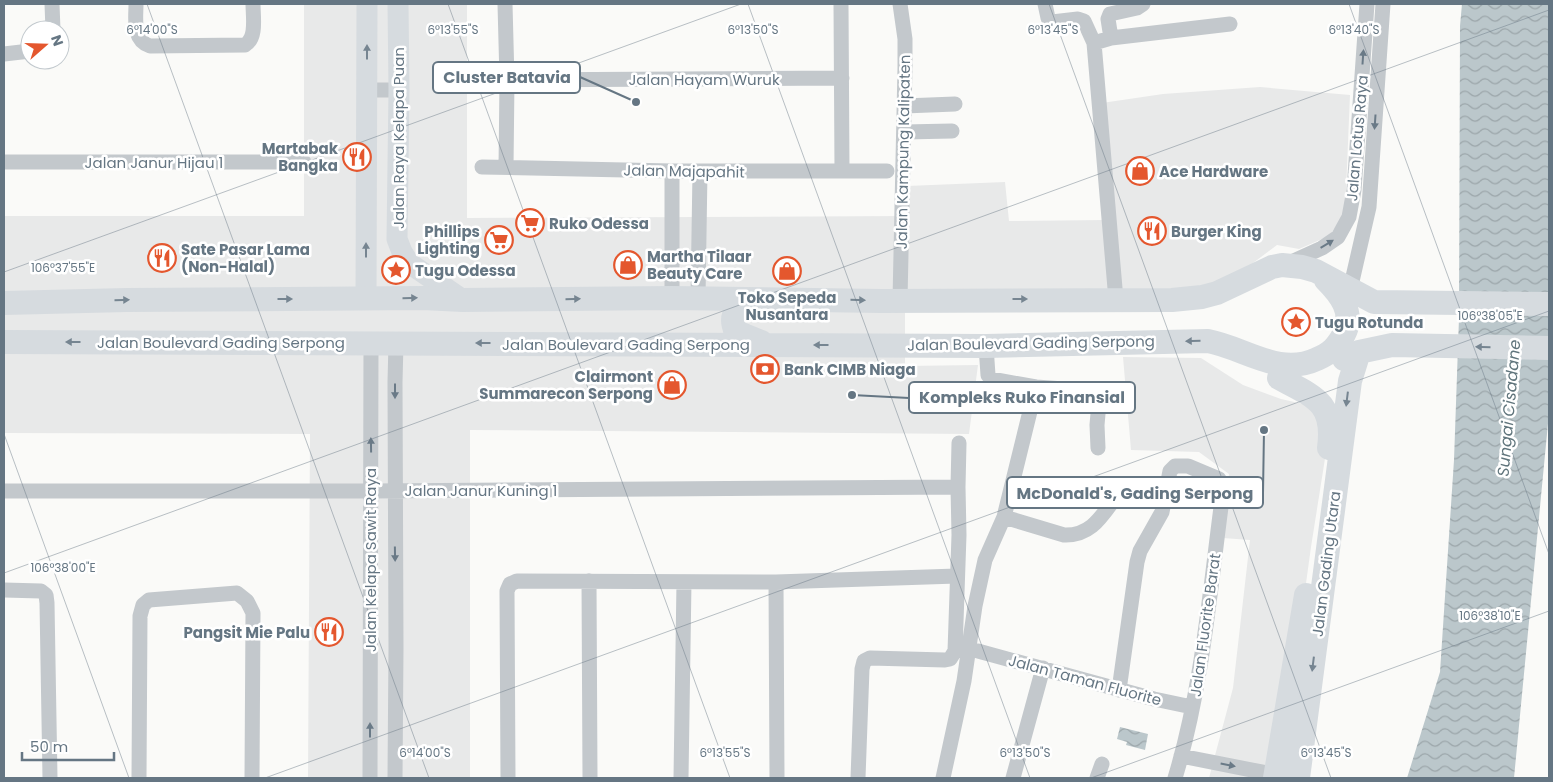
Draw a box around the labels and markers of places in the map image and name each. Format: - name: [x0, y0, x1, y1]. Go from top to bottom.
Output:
- callout: Cluster Batavia: [433, 62, 580, 93]
- place label: Martabak Bangka: [262, 138, 339, 176]
- restaurant icon: Martabak Bangka: [342, 142, 372, 172]
- shop icon: Ace Hardware: [1125, 156, 1155, 186]
- place label: Ace Hardware: [1159, 161, 1268, 182]
- supermarket icon: Ruko Odessa: [515, 208, 545, 238]
- place label: Ruko Odessa: [549, 213, 649, 234]
- restaurant icon: Burger King: [1137, 216, 1167, 246]
- place label: Phillips Lighting: [417, 221, 480, 259]
- place label: Burger King: [1171, 221, 1262, 242]
- supermarket icon: Phillips Lighting: [484, 225, 514, 255]
- place label: Sate Pasar Lama (Non-Halal): [181, 239, 310, 277]
- restaurant icon: Sate Pasar Lama (Non-Halal): [147, 243, 177, 273]
- place label: Martha Tilaar Beauty Care: [647, 246, 752, 284]
- shop icon: Martha Tilaar Beauty Care: [613, 250, 643, 280]
- place icon: Tugu Odessa: [381, 255, 411, 285]
- shop icon: Toko Sepeda Nusantara: [772, 256, 802, 286]
- place label: Tugu Odessa: [415, 260, 516, 281]
- place label: Toko Sepeda Nusantara: [738, 287, 836, 325]
- place icon: Tugu Rotunda: [1281, 307, 1311, 337]
- place label: Tugu Rotunda: [1315, 312, 1423, 333]
- bank icon: Bank CIMB Niaga: [750, 354, 780, 384]
- place label: Bank CIMB Niaga: [784, 359, 916, 380]
- place label: Clairmont Summarecon Serpong: [479, 366, 653, 404]
- shop icon: Clairmont Summarecon Serpong: [657, 370, 687, 400]
- callout: Kompleks Ruko Finansial: [909, 382, 1135, 413]
- callout: McDonald's, Gading Serpong: [1007, 477, 1263, 508]
- restaurant icon: Pangsit Mie Palu: [314, 617, 344, 647]
- place label: Pangsit Mie Palu: [183, 622, 310, 643]

